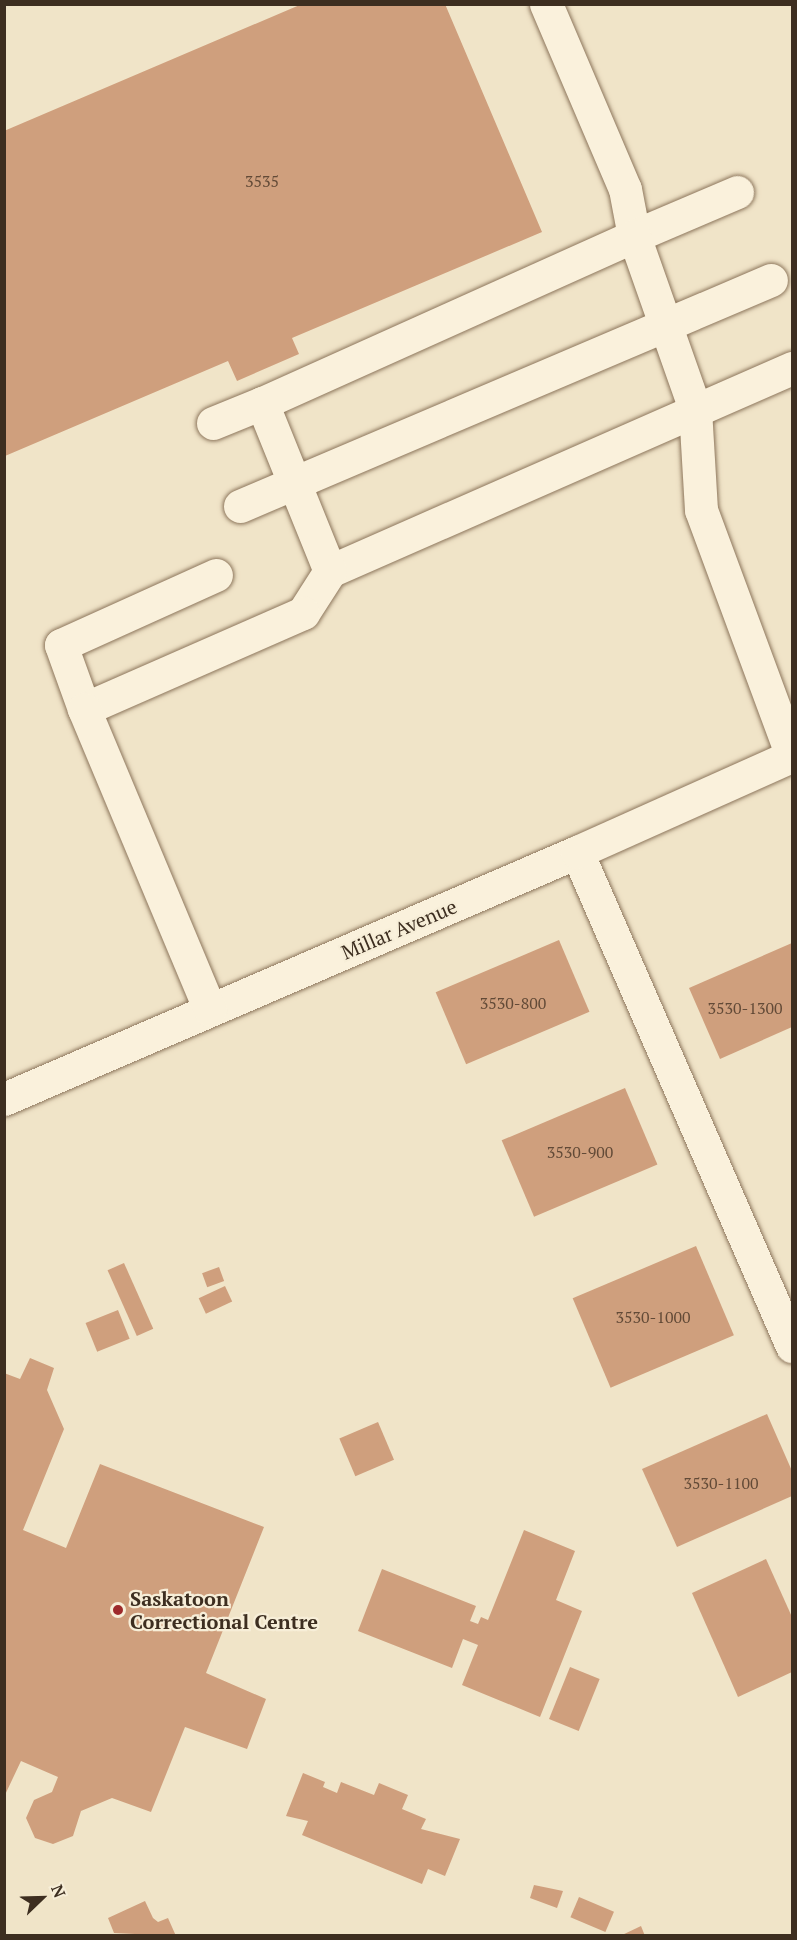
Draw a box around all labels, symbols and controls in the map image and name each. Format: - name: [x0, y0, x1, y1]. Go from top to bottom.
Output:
- house number: 3535: [245, 171, 279, 191]
- street label: Millar Avenue: [337, 894, 461, 964]
- house number: 3530-800: [480, 993, 546, 1013]
- house number: 3530-1300: [707, 998, 783, 1018]
- house number: 3530-900: [547, 1142, 613, 1162]
- house number: 3530-1000: [615, 1307, 691, 1327]
- house number: 3530-1100: [683, 1473, 759, 1493]
- place label: Saskatoon Correctional Centre: [130, 1586, 318, 1633]
- marker: Saskatoon Correctional Centre: [111, 1603, 125, 1617]
- north arrow: [12, 1868, 72, 1928]
- text: N: [46, 1881, 71, 1901]

